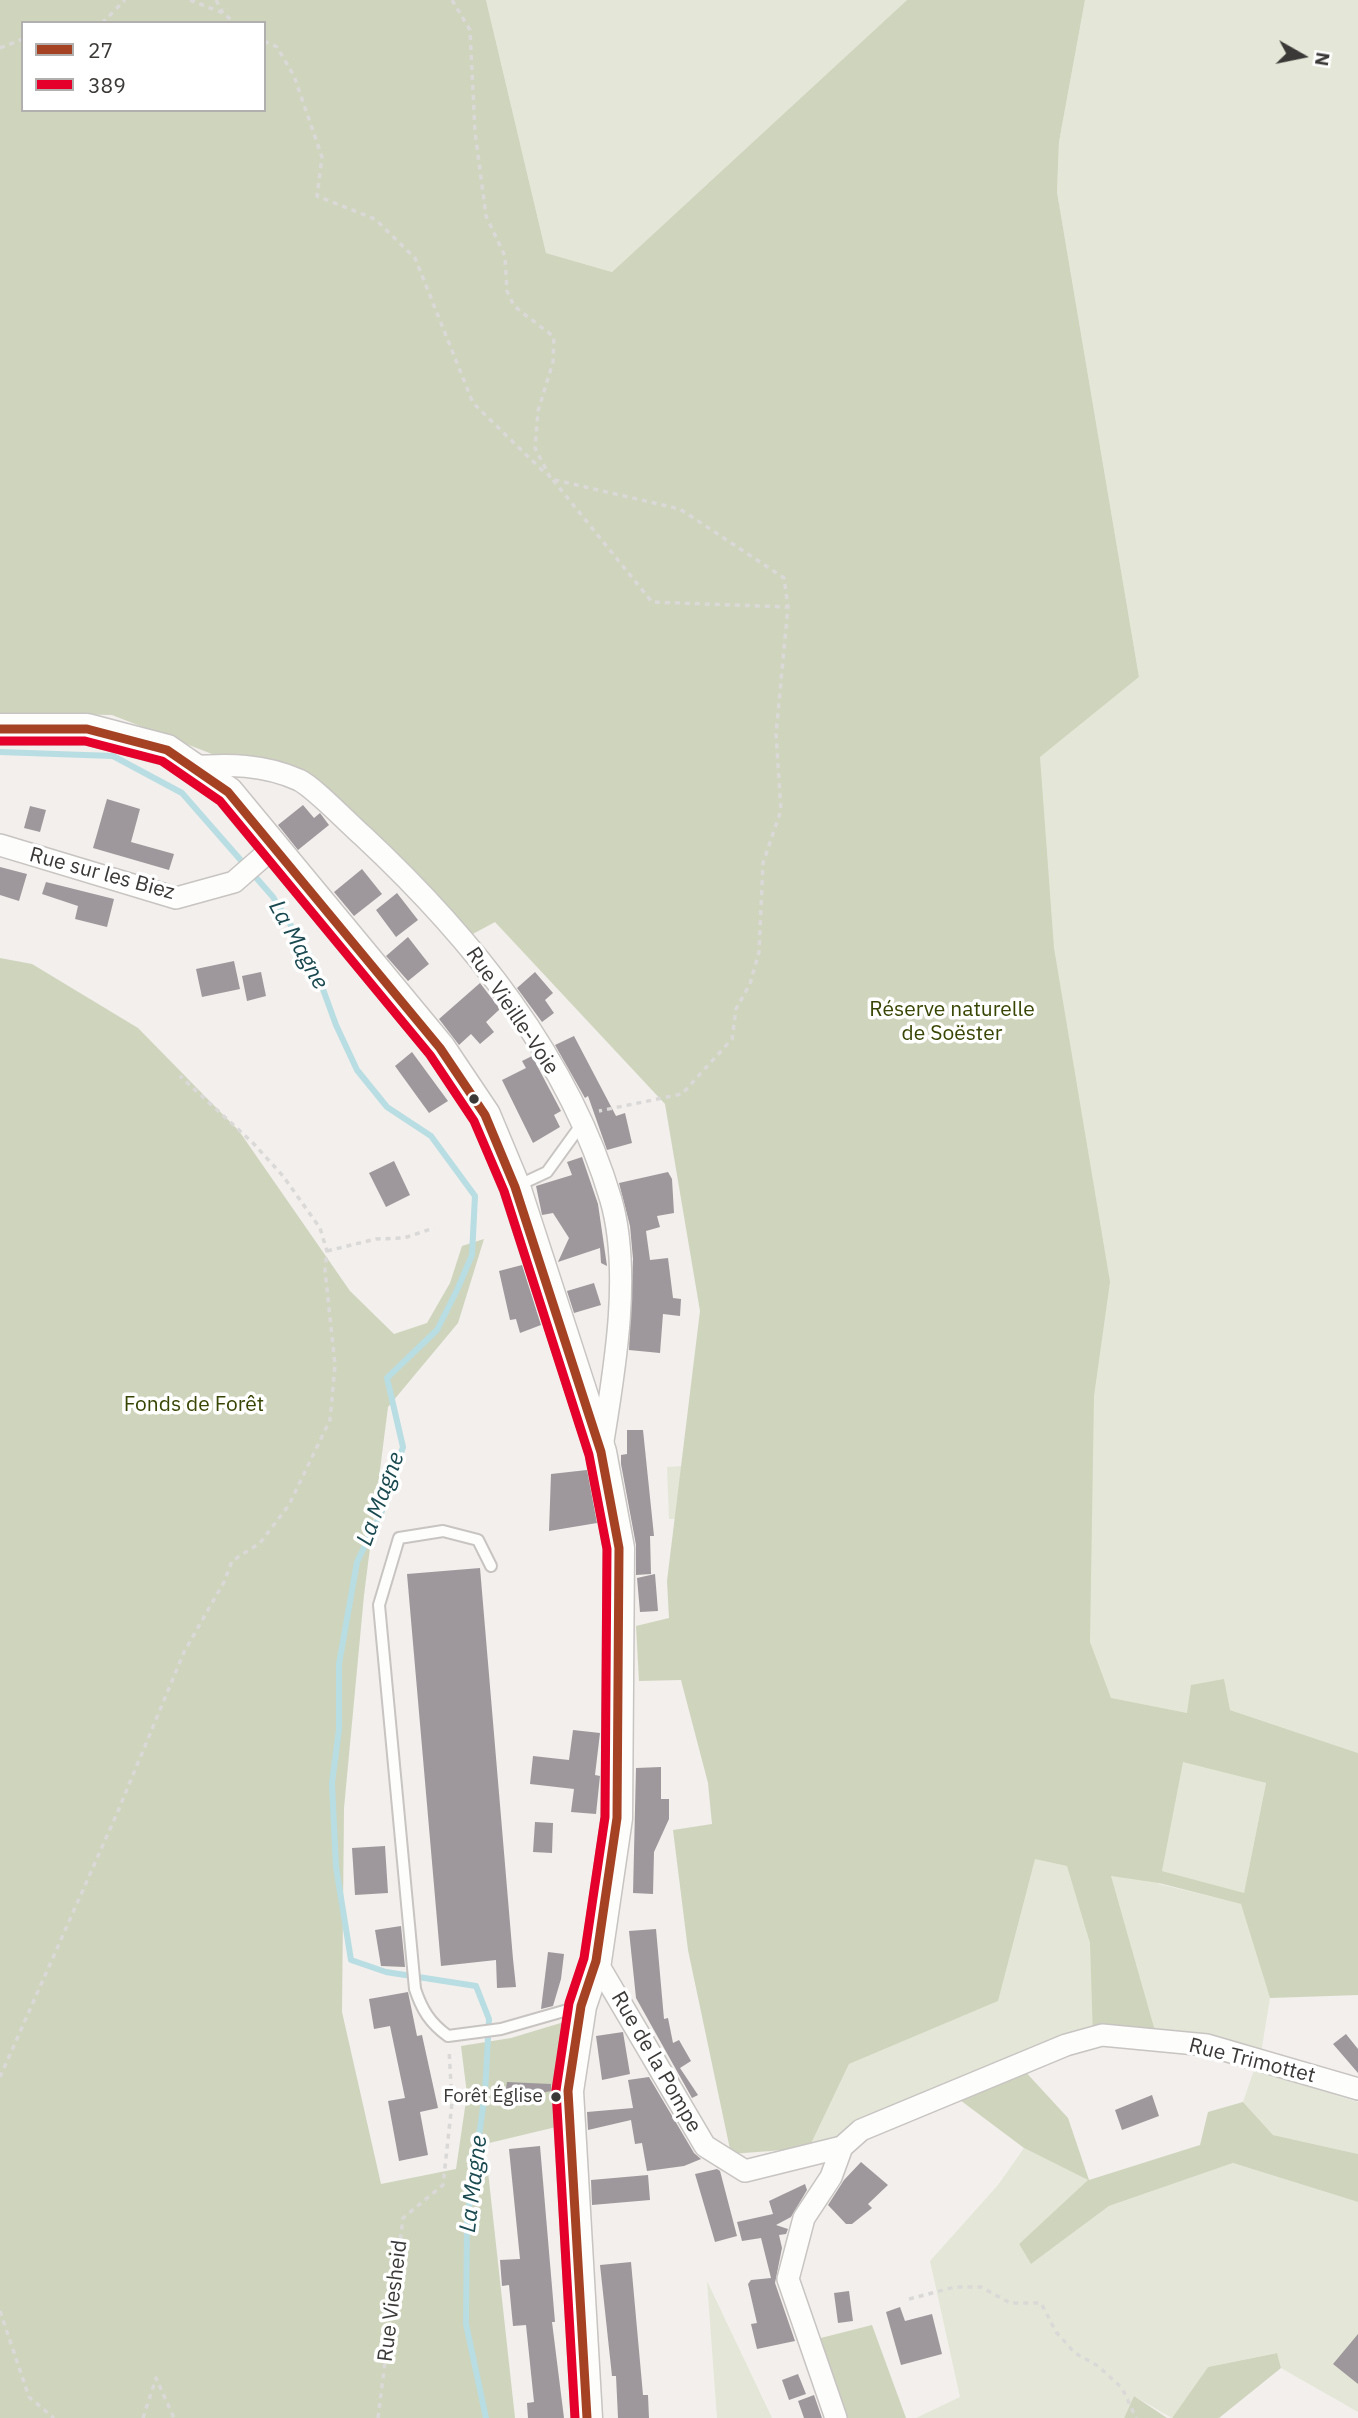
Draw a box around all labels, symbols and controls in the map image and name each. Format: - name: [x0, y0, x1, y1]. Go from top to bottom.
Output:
- legend: [21, 21, 266, 112]
- north arrow: [1267, 21, 1337, 91]
- text: 27: [88, 36, 113, 64]
- text: N: [1310, 51, 1336, 68]
- text: 389: [88, 71, 126, 99]
- street label: Rue sur les Biez: [27, 843, 177, 905]
- water label: La Magne: [262, 896, 334, 994]
- street label: Rue Vieille-Voie: [460, 942, 564, 1080]
- park label: Réserve naturelle de Soëster: [869, 997, 1035, 1047]
- unlabelled marker: [467, 1092, 481, 1106]
- park label: Fonds de Forêt: [124, 1392, 264, 1418]
- water label: La Magne: [351, 1448, 411, 1550]
- street label: Rue de la Pompe: [605, 1987, 707, 2137]
- street label: Rue Trimottet: [1186, 2033, 1318, 2089]
- place label: Forêt Église: [443, 2086, 543, 2108]
- marker: Forêt Église: [549, 2090, 563, 2104]
- water label: La Magne: [454, 2134, 494, 2234]
- street label: Rue Viesheid: [373, 2239, 413, 2363]

